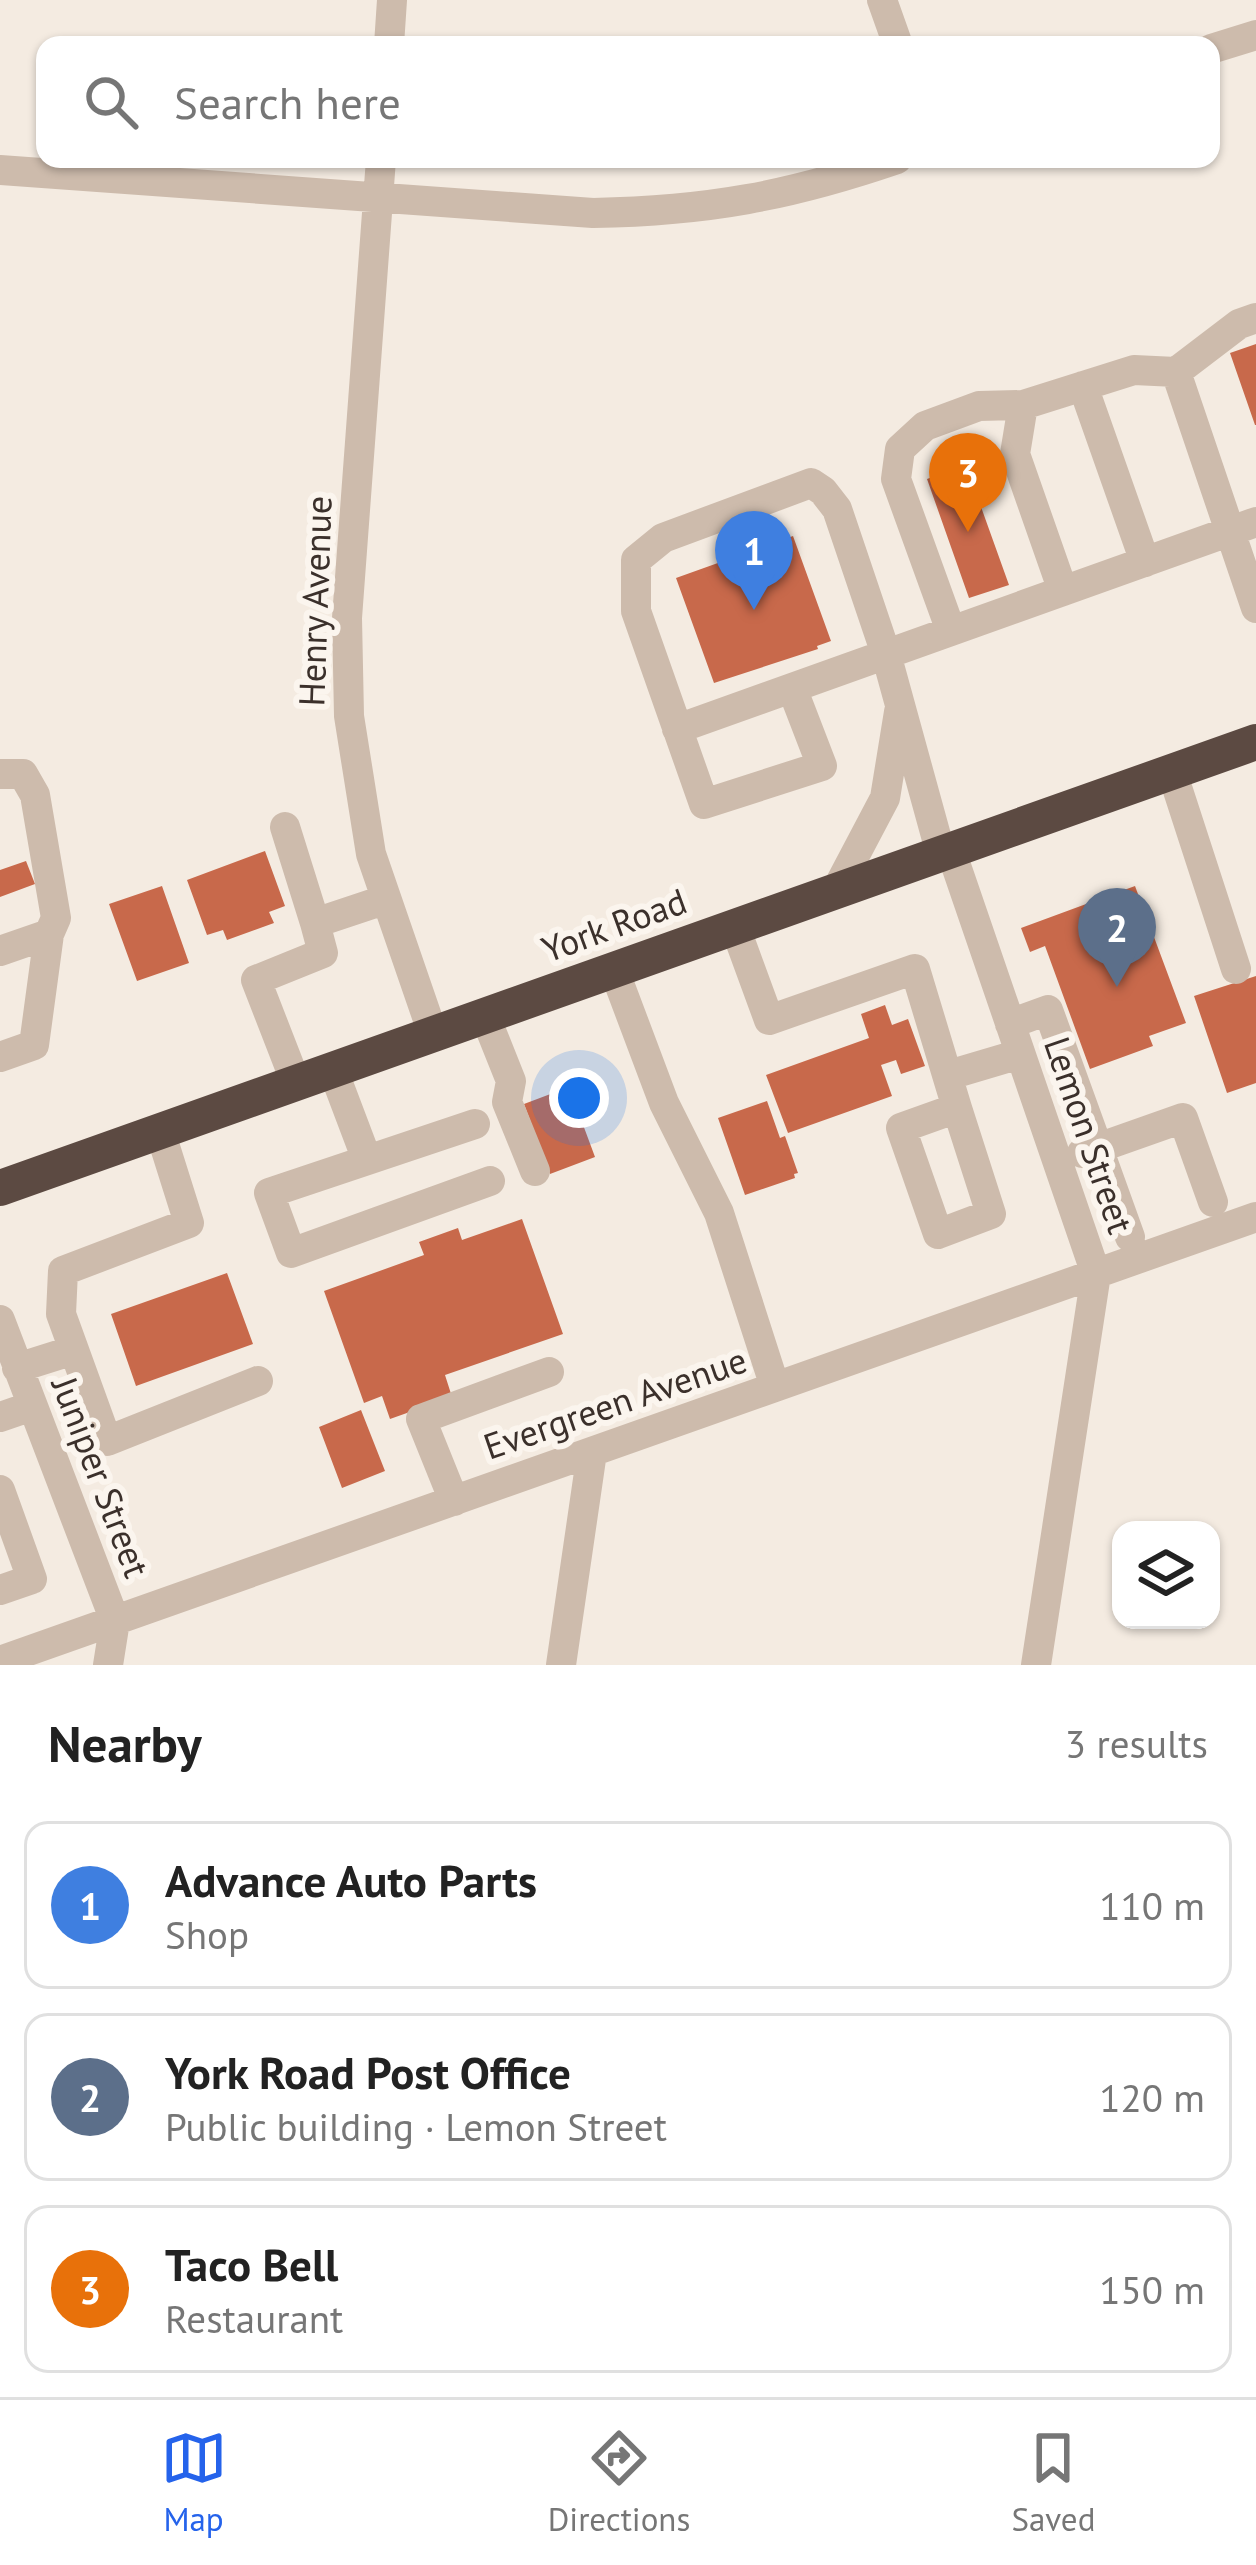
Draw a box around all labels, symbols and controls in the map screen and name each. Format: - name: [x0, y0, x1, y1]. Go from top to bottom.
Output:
- search box: [36, 36, 1220, 168]
- icon: search: [78, 69, 144, 135]
- text: Search here: [174, 73, 401, 131]
- pin: 3: [929, 433, 1007, 532]
- street label: Henry Avenue: [287, 495, 342, 707]
- pin: 1: [715, 511, 793, 610]
- street label: York Road: [535, 877, 693, 972]
- pin: 2: [1078, 888, 1156, 987]
- street label: Lemon Street: [1034, 1030, 1145, 1239]
- your location: [549, 1068, 609, 1128]
- street label: Evergreen Avenue: [477, 1336, 753, 1470]
- street label: Juniper Street: [41, 1368, 161, 1584]
- map controls: [1112, 1521, 1220, 1629]
- button: layers: [1112, 1521, 1220, 1629]
- text: Nearby: [48, 1710, 202, 1776]
- text: 3 results: [1065, 1718, 1208, 1769]
- text: Advance Auto Parts: [165, 1851, 537, 1909]
- text: 1: [79, 1880, 101, 1931]
- text: 110 m: [1099, 1880, 1205, 1931]
- text: Shop: [165, 1909, 249, 1960]
- text: York Road Post Office: [165, 2043, 571, 2101]
- text: 2: [79, 2072, 101, 2123]
- text: 120 m: [1099, 2072, 1205, 2123]
- text: Public building · Lemon Street: [165, 2101, 667, 2152]
- text: Taco Bell: [165, 2235, 338, 2293]
- text: 3: [79, 2264, 101, 2315]
- text: 150 m: [1099, 2264, 1205, 2315]
- text: Restaurant: [165, 2293, 343, 2344]
- tab: Map: [161, 2425, 227, 2540]
- tab: Directions: [548, 2425, 690, 2540]
- tab: Saved: [1011, 2425, 1095, 2540]

